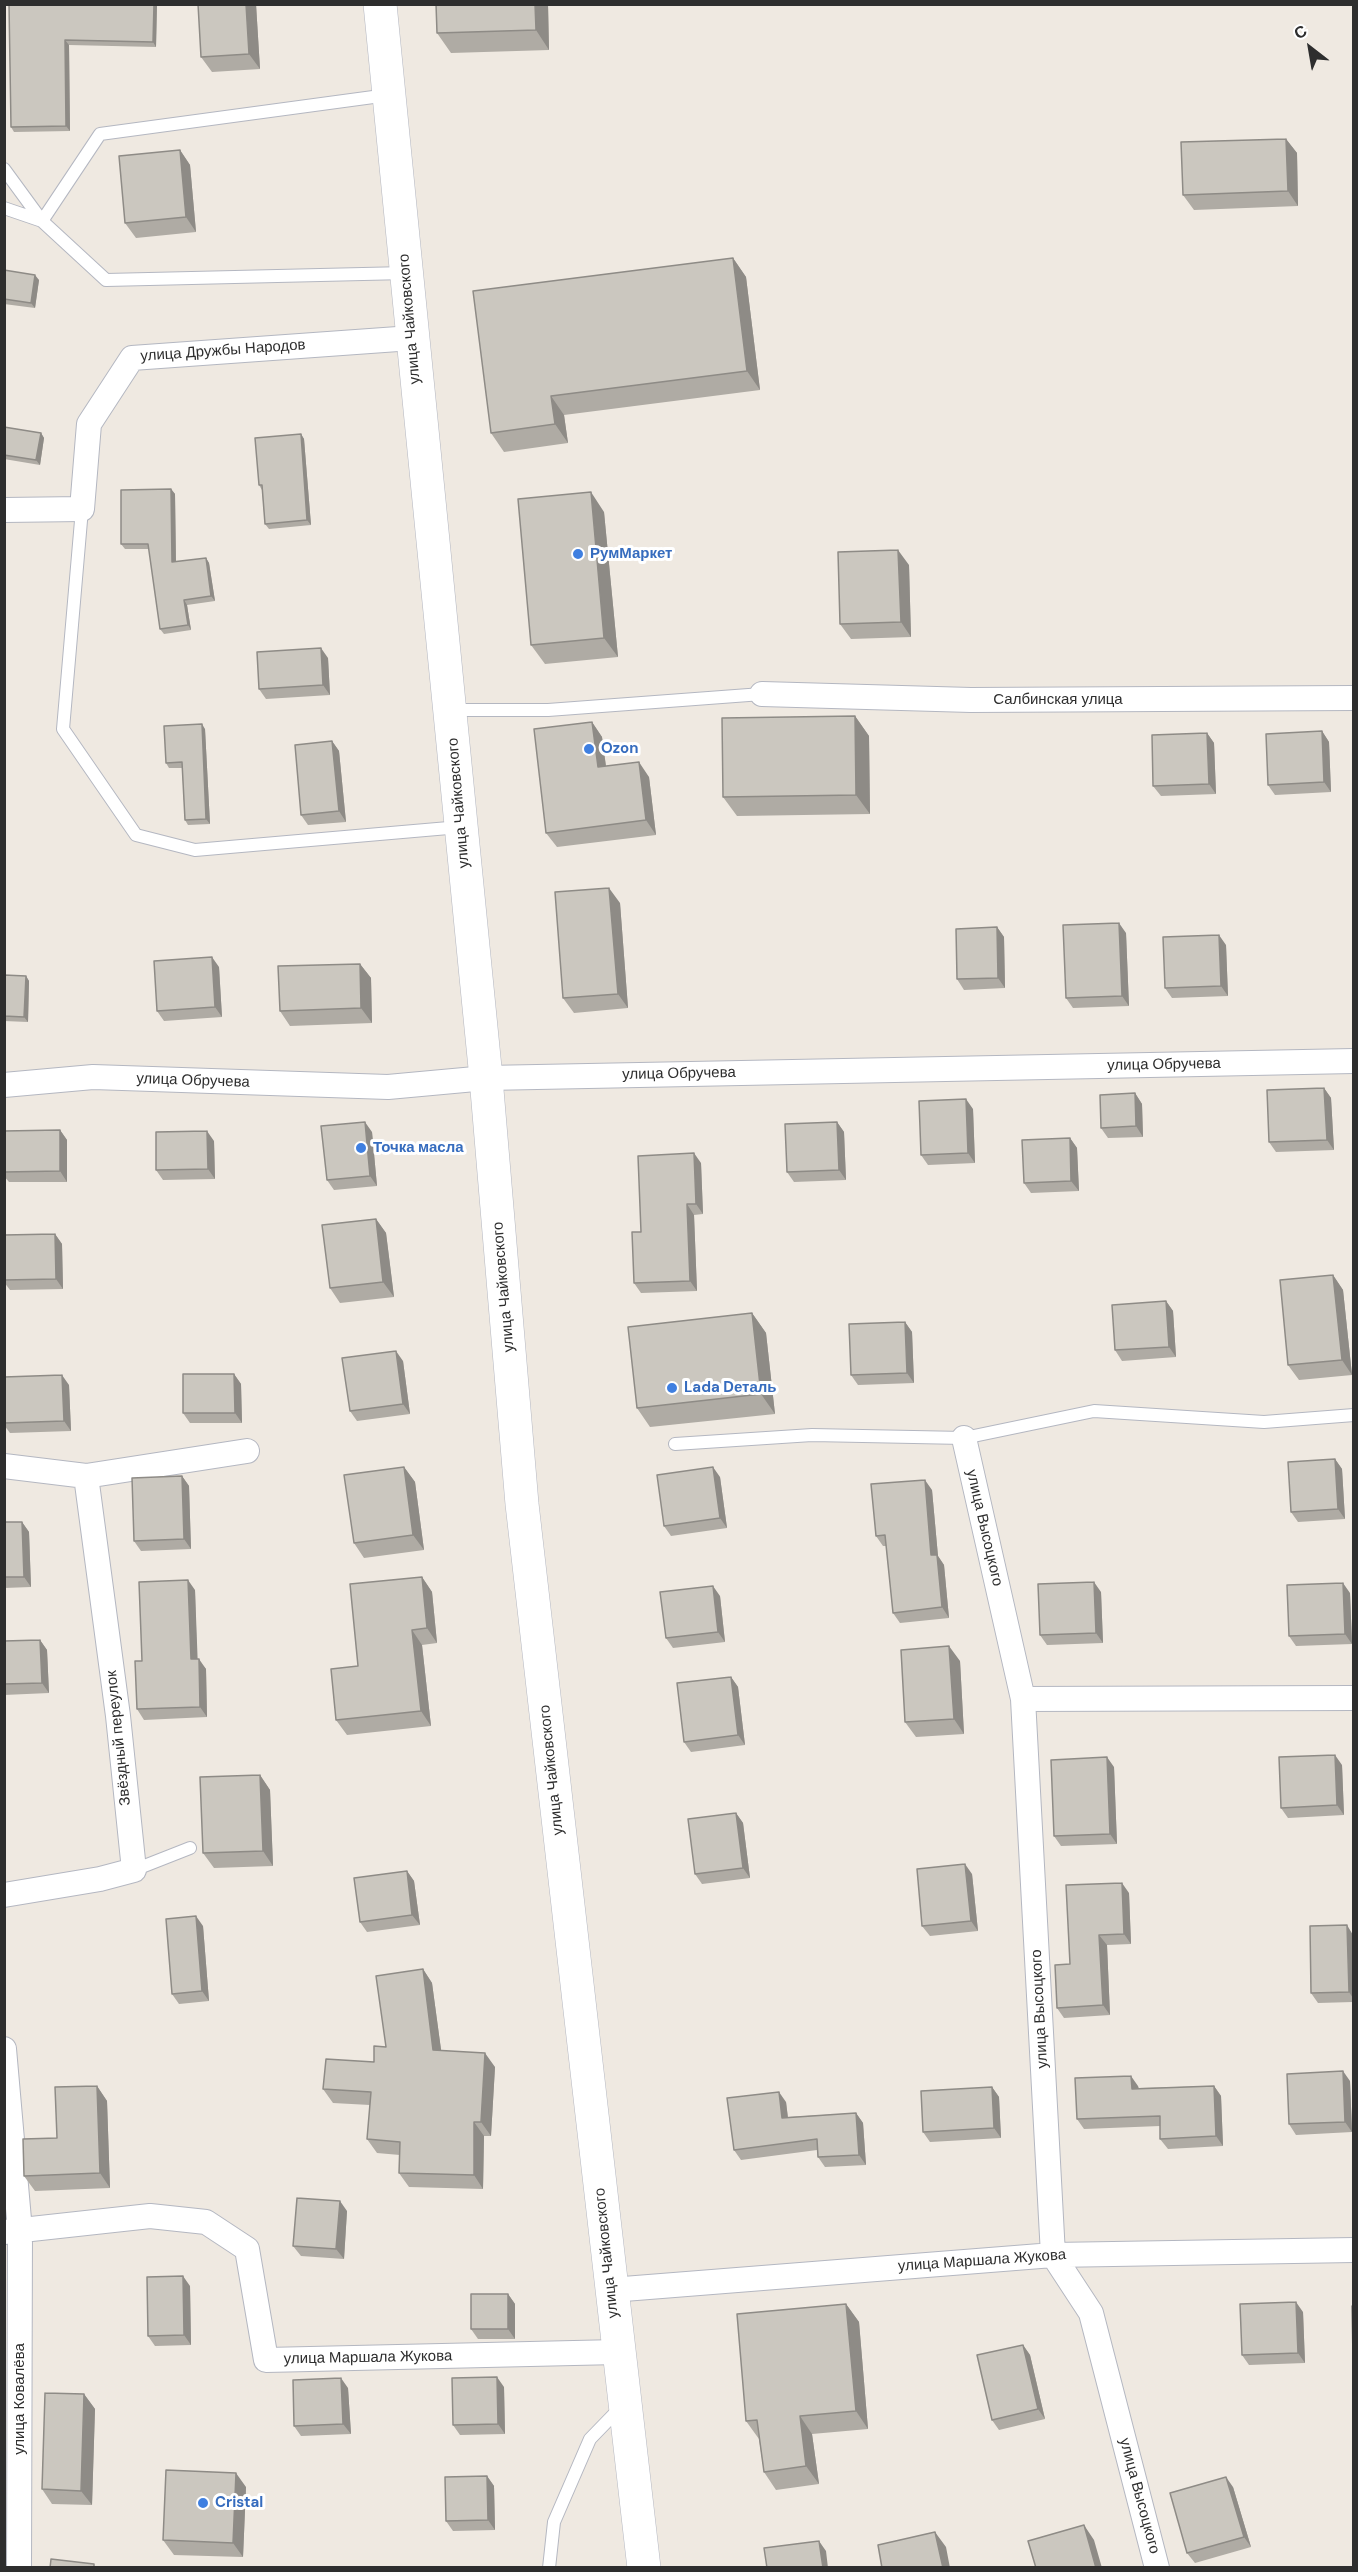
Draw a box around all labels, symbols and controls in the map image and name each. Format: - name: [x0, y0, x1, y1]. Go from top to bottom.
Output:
- north arrow: [1280, 18, 1340, 78]
- text: С: [1290, 20, 1311, 44]
- street label: улица Чайковского: [395, 253, 425, 385]
- street label: улица Дружбы Народов: [140, 336, 306, 366]
- place label: РумМаркет: [590, 545, 672, 563]
- marker: РумМаркет: [571, 547, 585, 561]
- street label: Салбинская улица: [993, 691, 1123, 709]
- street label: улица Чайковского: [444, 737, 474, 869]
- place label: Ozon: [601, 740, 639, 758]
- marker: Ozon: [582, 742, 596, 756]
- street label: улица Обручева: [1107, 1055, 1221, 1075]
- street label: улица Обручева: [622, 1064, 736, 1084]
- street label: улица Обручева: [136, 1070, 250, 1092]
- place label: Точка масла: [373, 1139, 464, 1157]
- marker: Точка масла: [354, 1141, 368, 1155]
- street label: улица Чайковского: [489, 1221, 519, 1353]
- place label: Lada Dеталь: [684, 1379, 776, 1397]
- marker: Lada Dеталь: [665, 1381, 679, 1395]
- street label: улица Высоцкого: [962, 1468, 1006, 1588]
- street label: Звёздный переулок: [103, 1669, 135, 1807]
- street label: улица Чайковского: [536, 1704, 568, 1836]
- street label: улица Высоцкого: [1028, 1949, 1052, 2069]
- street label: улица Чайковского: [591, 2187, 623, 2319]
- street label: улица Маршала Жукова: [897, 2246, 1067, 2276]
- street label: улица Ковалёва: [11, 2343, 29, 2455]
- street label: улица Маршала Жукова: [284, 2348, 452, 2368]
- street label: улица Высоцкого: [1115, 2436, 1163, 2556]
- place label: Cristal: [215, 2494, 263, 2512]
- marker: Cristal: [196, 2496, 210, 2510]

